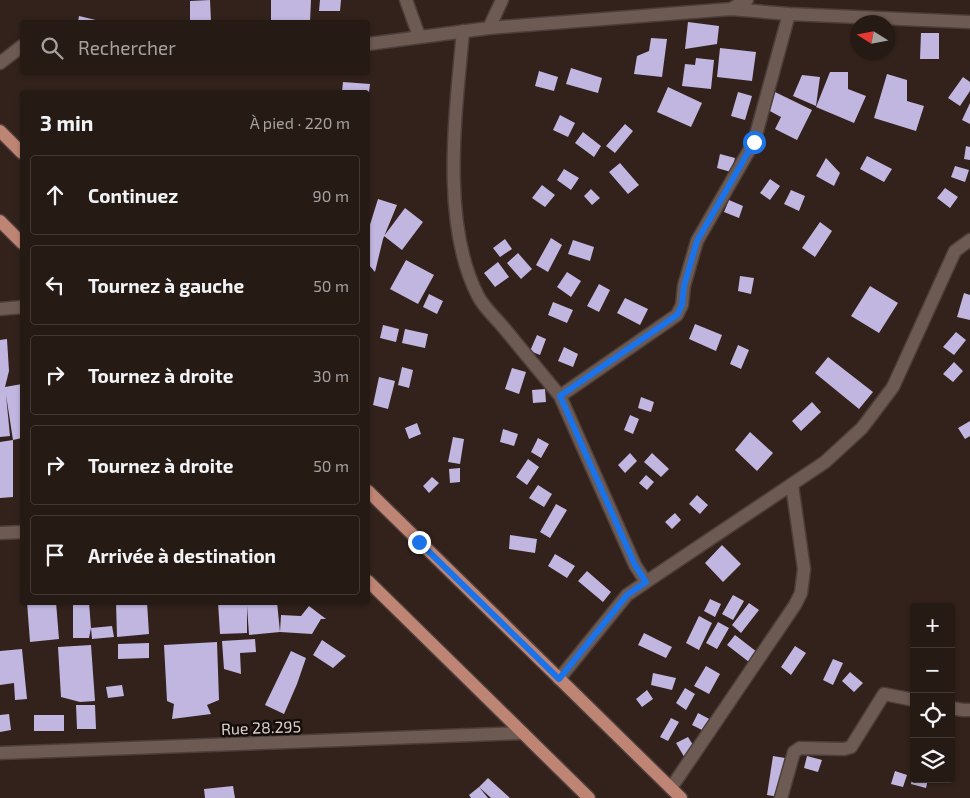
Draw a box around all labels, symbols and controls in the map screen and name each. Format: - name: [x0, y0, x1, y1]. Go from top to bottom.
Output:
- north arrow: [850, 15, 895, 60]
- search box: [20, 20, 370, 75]
- icon: search: [38, 34, 66, 62]
- text: Rechercher: [78, 36, 176, 59]
- text: 3 min: [40, 110, 93, 135]
- text: À pied · 220 m: [250, 113, 350, 132]
- route start: [743, 131, 766, 154]
- icon: ahead: [41, 181, 69, 209]
- text: Continuez: [88, 184, 178, 207]
- text: 90 m: [313, 186, 349, 205]
- icon: left: [41, 271, 69, 299]
- text: Tournez à gauche: [88, 274, 244, 297]
- text: 50 m: [313, 276, 349, 295]
- icon: right: [41, 361, 69, 389]
- text: Tournez à droite: [88, 364, 234, 387]
- text: 30 m: [313, 366, 349, 385]
- icon: right: [41, 451, 69, 479]
- text: Tournez à droite: [88, 454, 234, 477]
- text: 50 m: [313, 456, 349, 475]
- route end: [408, 531, 431, 554]
- icon: arrive: [41, 541, 69, 569]
- text: Arrivée à destination: [88, 544, 276, 567]
- map controls: [910, 603, 955, 783]
- button: +: [910, 603, 955, 648]
- button: −: [910, 648, 955, 693]
- button: locate: [910, 693, 955, 738]
- street label: Rue 28.295: [221, 716, 301, 738]
- button: layers: [910, 738, 955, 783]

